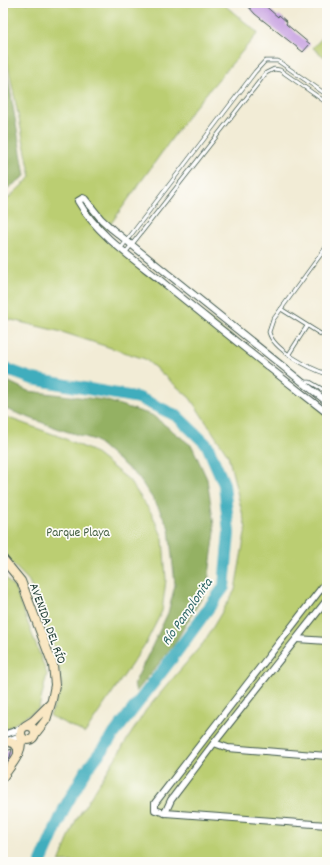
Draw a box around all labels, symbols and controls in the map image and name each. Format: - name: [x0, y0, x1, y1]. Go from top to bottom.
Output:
- park label: Parque Playa: [46, 524, 111, 543]
- water label: Río Pamplonita: [157, 573, 219, 650]
- street label: AVENIDA DEL RÍO: [23, 581, 70, 667]

